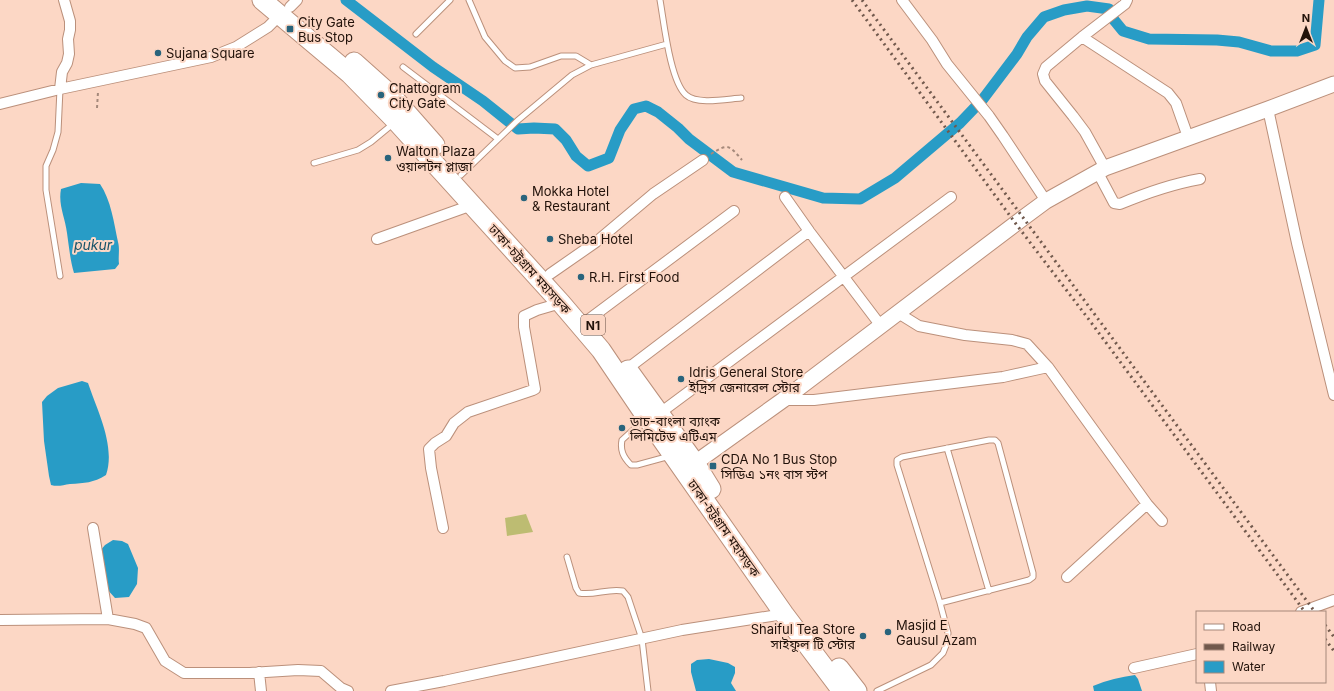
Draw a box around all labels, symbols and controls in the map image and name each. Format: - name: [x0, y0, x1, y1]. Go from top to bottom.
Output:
- north arrow: [1286, 8, 1326, 48]
- text: N: [1302, 11, 1310, 25]
- place label: City Gate Bus Stop: [298, 14, 355, 45]
- marker: City Gate Bus Stop: [285, 24, 295, 34]
- place label: Sujana Square: [166, 45, 255, 61]
- marker: Sujana Square: [153, 48, 163, 58]
- place label: Chattogram City Gate: [389, 80, 461, 111]
- marker: Chattogram City Gate: [376, 90, 386, 100]
- place label: Walton Plaza ওয়ালটন প্লাজা: [396, 143, 475, 174]
- marker: Walton Plaza ওয়ালটন প্লাজা: [383, 153, 393, 163]
- place label: Mokka Hotel & Restaurant: [532, 183, 610, 214]
- marker: Mokka Hotel & Restaurant: [519, 193, 529, 203]
- street label: ঢাকা-চট্টগ্রাম মহাসড়ক: [485, 220, 575, 317]
- place label: Sheba Hotel: [558, 231, 633, 247]
- marker: Sheba Hotel: [545, 234, 555, 244]
- water label: pukur: [73, 236, 113, 253]
- place label: R.H. First Food: [589, 269, 679, 285]
- marker: R.H. First Food: [576, 272, 586, 282]
- road number: N1: [581, 315, 605, 335]
- place label: Idris General Store ইদ্রিস জেনারেল স্টোর: [688, 364, 803, 395]
- marker: Idris General Store ইদ্রিস জেনারেল স্টোর: [676, 374, 686, 384]
- place label: ডাচ-বাংলা ব্যাংক লিমিটেড এটিএম: [629, 413, 721, 444]
- marker: ডাচ-বাংলা ব্যাংক লিমিটেড এটিএম: [617, 423, 627, 433]
- place label: CDA No 1 Bus Stop সিডিএ ১নং বাস স্টপ: [720, 451, 837, 482]
- marker: CDA No 1 Bus Stop সিডিএ ১নং বাস স্টপ: [708, 461, 718, 471]
- street label: ঢাকা-চট্টগ্রাম মহাসড়ক: [684, 475, 764, 580]
- legend: [1196, 611, 1326, 683]
- place label: Masjid E Gausul Azam: [896, 617, 977, 648]
- text: Road: [1232, 619, 1261, 634]
- place label: Shaiful Tea Store সাইফুল টি স্টোর: [751, 621, 855, 653]
- marker: Masjid E Gausul Azam: [883, 627, 893, 637]
- marker: Shaiful Tea Store সাইফুল টি স্টোর: [858, 631, 868, 641]
- text: Railway: [1232, 639, 1276, 654]
- text: Water: [1232, 659, 1266, 674]

